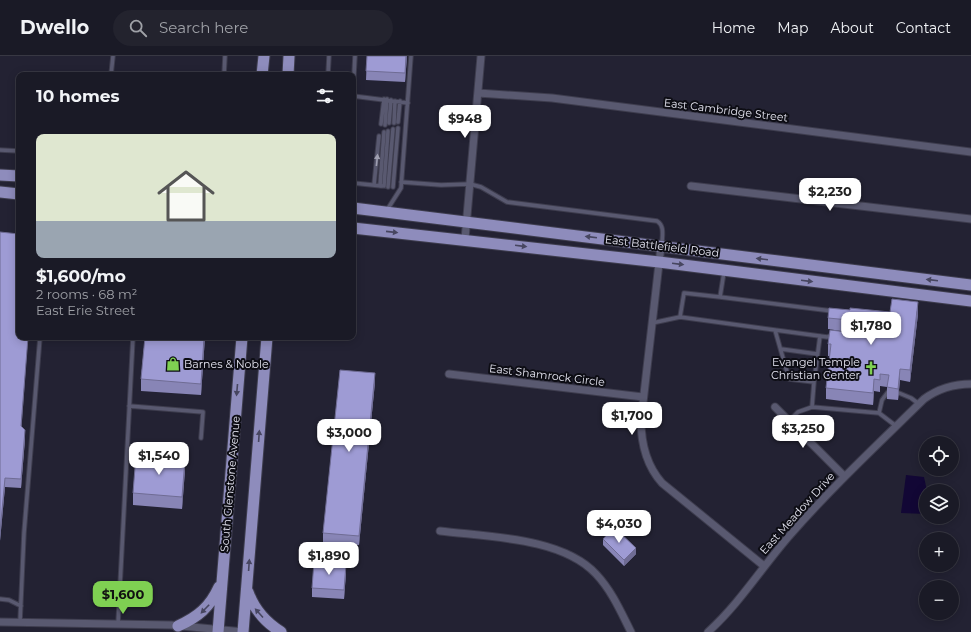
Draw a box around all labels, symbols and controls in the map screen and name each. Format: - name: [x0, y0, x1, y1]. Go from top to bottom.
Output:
- search box: [113, 10, 393, 46]
- text: Dwello: [20, 16, 89, 39]
- icon: search: [127, 17, 149, 39]
- text: Search here: [159, 18, 248, 37]
- text: Home: [712, 19, 755, 37]
- text: Map: [777, 19, 808, 37]
- text: About: [830, 19, 874, 37]
- text: Contact: [896, 19, 951, 37]
- icon: filters: [314, 85, 336, 107]
- text: 10 homes: [36, 86, 120, 106]
- street label: East Cambridge Street: [663, 95, 789, 125]
- pin: $948: [441, 105, 489, 139]
- text: $948: [448, 110, 482, 126]
- one-way arrow: [374, 154, 380, 167]
- icon: home: [150, 160, 222, 232]
- pin: $2,230: [797, 178, 863, 212]
- text: $2,230: [808, 183, 852, 199]
- one-way arrow: [386, 228, 398, 235]
- street label: East Battlefield Road: [604, 232, 720, 260]
- one-way arrow: [585, 234, 597, 241]
- one-way arrow: [515, 243, 527, 249]
- one-way arrow: [756, 256, 768, 262]
- one-way arrow: [672, 261, 684, 267]
- text: $1,600/mo: [36, 266, 126, 286]
- one-way arrow: [801, 277, 813, 284]
- one-way arrow: [926, 277, 938, 283]
- text: 2 rooms · 68 m²: [36, 286, 137, 302]
- text: East Erie Street: [36, 302, 135, 318]
- pin: $1,780: [838, 312, 904, 346]
- text: $1,780: [850, 317, 892, 333]
- place label: Evangel Temple Christian Center: [771, 355, 860, 382]
- shop icon: Barnes & Noble: [165, 356, 181, 372]
- place label: Barnes & Noble: [184, 357, 269, 371]
- church icon: Evangel Temple Christian Center: [863, 360, 879, 376]
- street label: East Shamrock Circle: [488, 361, 606, 389]
- one-way arrow: [234, 384, 241, 396]
- pin: $1,700: [599, 402, 665, 436]
- text: $1,700: [611, 407, 653, 423]
- street label: South Glenstone Avenue: [217, 415, 243, 553]
- pin: $3,250: [770, 415, 836, 449]
- pin: $3,000: [316, 419, 382, 453]
- text: $3,250: [781, 420, 825, 436]
- text: $3,000: [326, 424, 372, 440]
- one-way arrow: [255, 430, 262, 442]
- map controls: [919, 436, 959, 620]
- button: locate: [919, 436, 959, 476]
- pin: $1,540: [126, 442, 192, 476]
- text: $1,540: [138, 447, 180, 463]
- street label: East Meadow Drive: [756, 469, 838, 557]
- button: layers: [919, 484, 959, 524]
- pin: $4,030: [586, 510, 652, 544]
- text: $4,030: [596, 515, 642, 531]
- button: +: [919, 532, 959, 572]
- pin: $1,890: [296, 542, 362, 576]
- text: $1,890: [308, 547, 350, 563]
- one-way arrow: [245, 559, 252, 571]
- button: −: [919, 580, 959, 620]
- pin: $1,600: [90, 581, 156, 615]
- text: $1,600: [102, 586, 144, 602]
- one-way arrow: [201, 604, 210, 614]
- one-way arrow: [255, 608, 264, 619]

